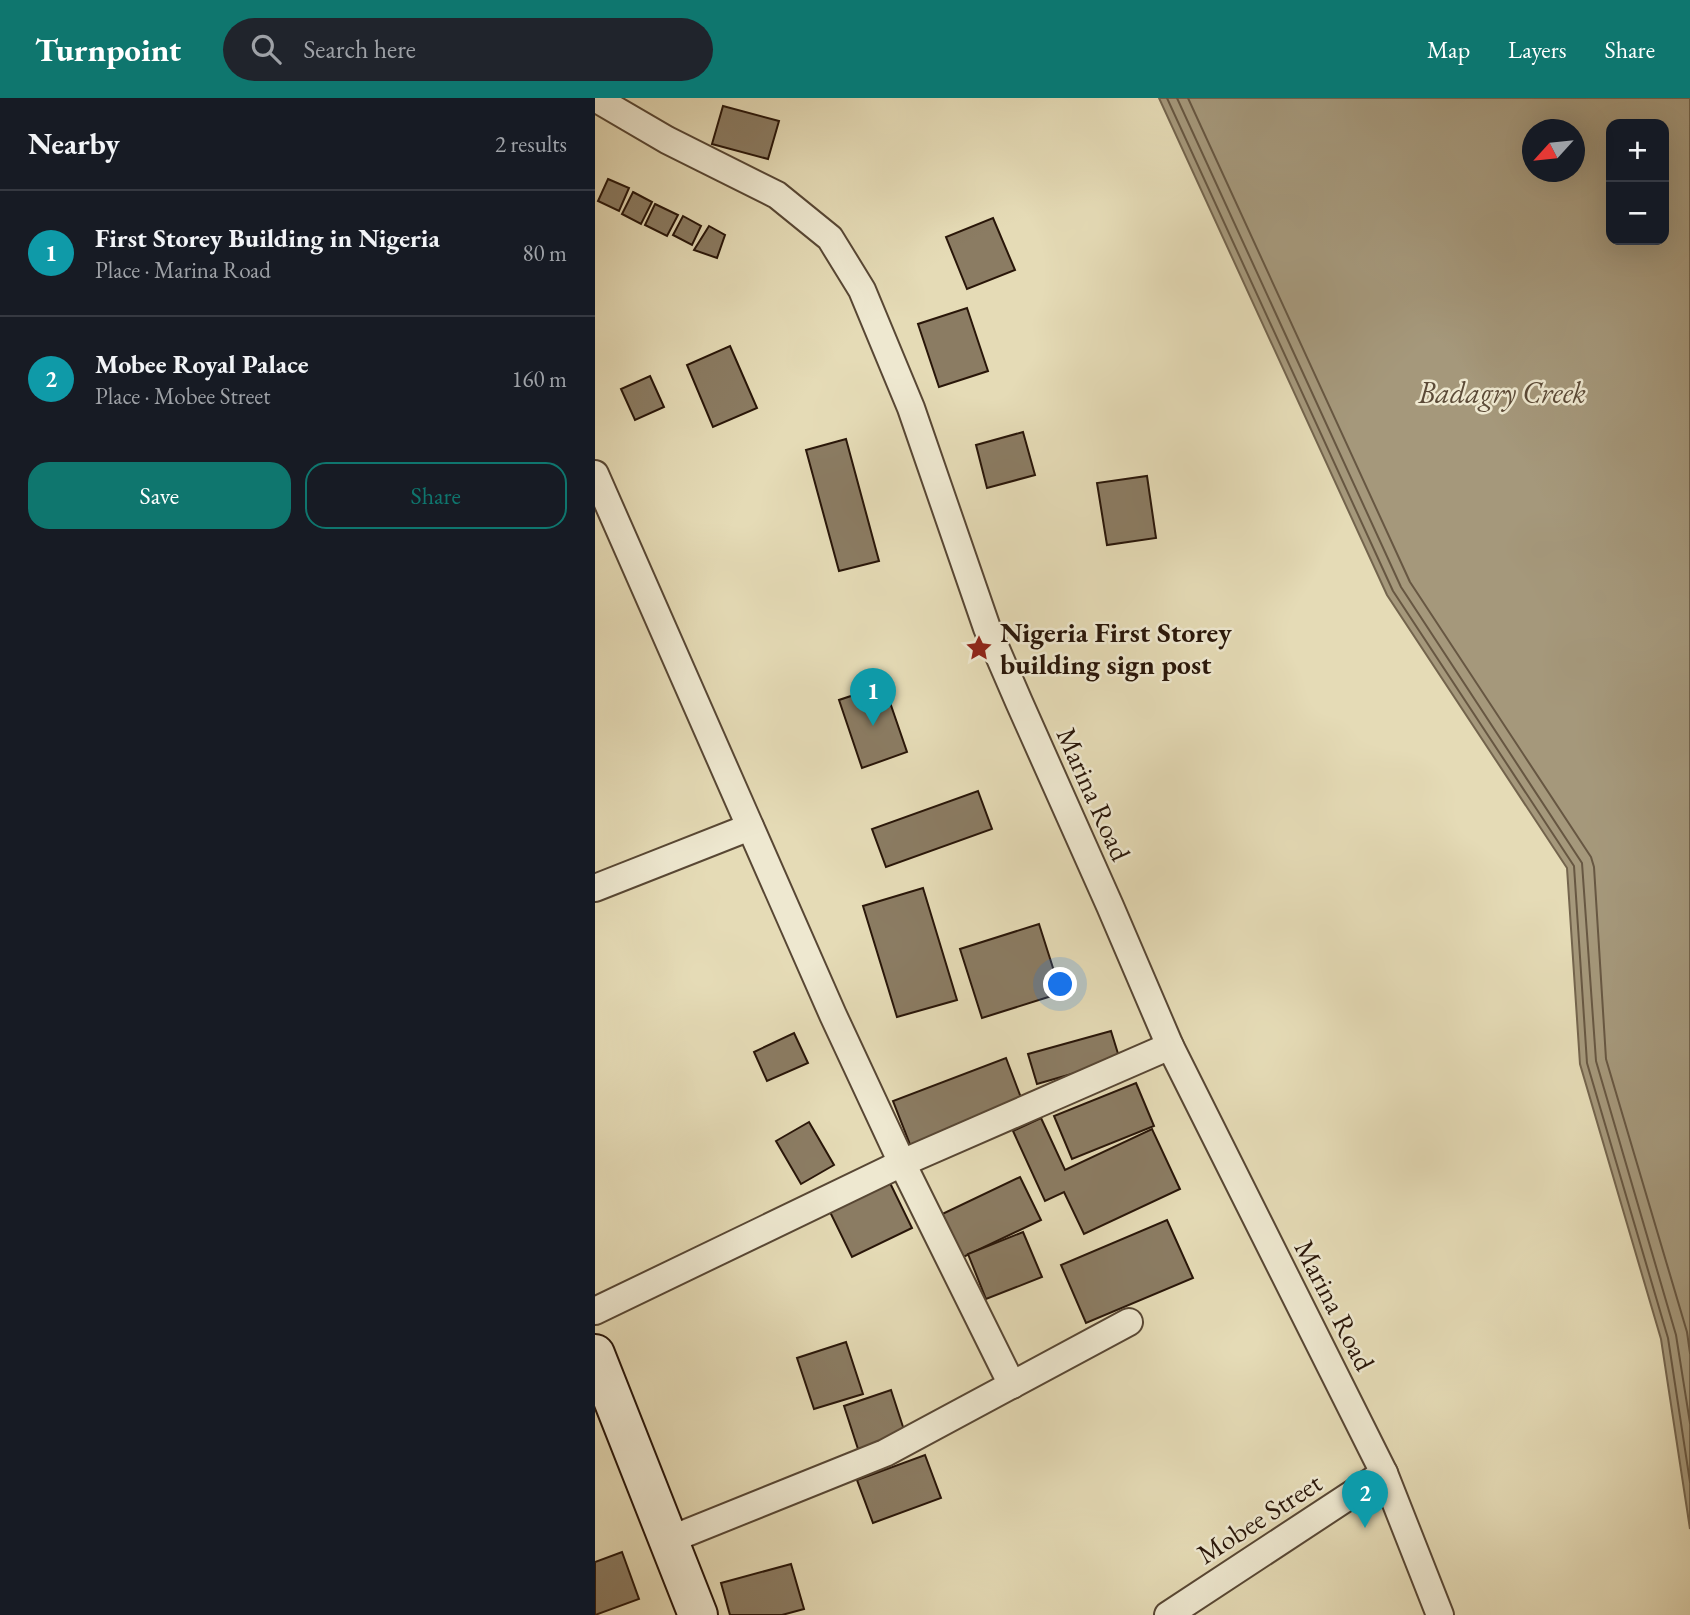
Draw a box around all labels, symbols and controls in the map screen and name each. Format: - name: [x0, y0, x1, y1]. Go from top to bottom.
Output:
- search box: [223, 18, 713, 81]
- text: Turnpoint: [35, 28, 181, 71]
- icon: search: [247, 30, 285, 68]
- text: Search here: [303, 32, 416, 66]
- text: Map: [1427, 34, 1470, 65]
- text: Layers: [1508, 34, 1567, 65]
- text: Share: [1605, 34, 1655, 65]
- north arrow: [1522, 119, 1585, 182]
- map controls: [1606, 119, 1669, 245]
- button: +: [1606, 119, 1669, 182]
- text: Nearby: [28, 124, 120, 163]
- text: 2 results: [495, 129, 567, 159]
- button: −: [1606, 182, 1669, 245]
- text: First Storey Building in Nigeria: [95, 221, 440, 255]
- text: 1: [45, 238, 57, 268]
- text: 80 m: [522, 238, 567, 268]
- text: Place · Marina Road: [95, 255, 271, 285]
- text: Mobee Royal Palace: [95, 347, 309, 381]
- text: 2: [45, 364, 57, 394]
- text: 160 m: [511, 364, 567, 394]
- water label: Badagry Creek: [1417, 373, 1586, 412]
- text: Place · Mobee Street: [95, 381, 270, 411]
- button: Save: [28, 462, 291, 529]
- button: Share: [305, 462, 567, 529]
- place label: Nigeria First Storey building sign post: [1000, 614, 1232, 682]
- place icon: Nigeria First Storey building sign post: [964, 633, 994, 663]
- pin: 1: [850, 668, 896, 726]
- street label: Marina Road: [1049, 722, 1140, 867]
- your location: [1043, 967, 1077, 1001]
- street label: Marina Road: [1287, 1233, 1384, 1377]
- street label: Mobee Street: [1190, 1464, 1328, 1572]
- pin: 2: [1342, 1470, 1388, 1528]

